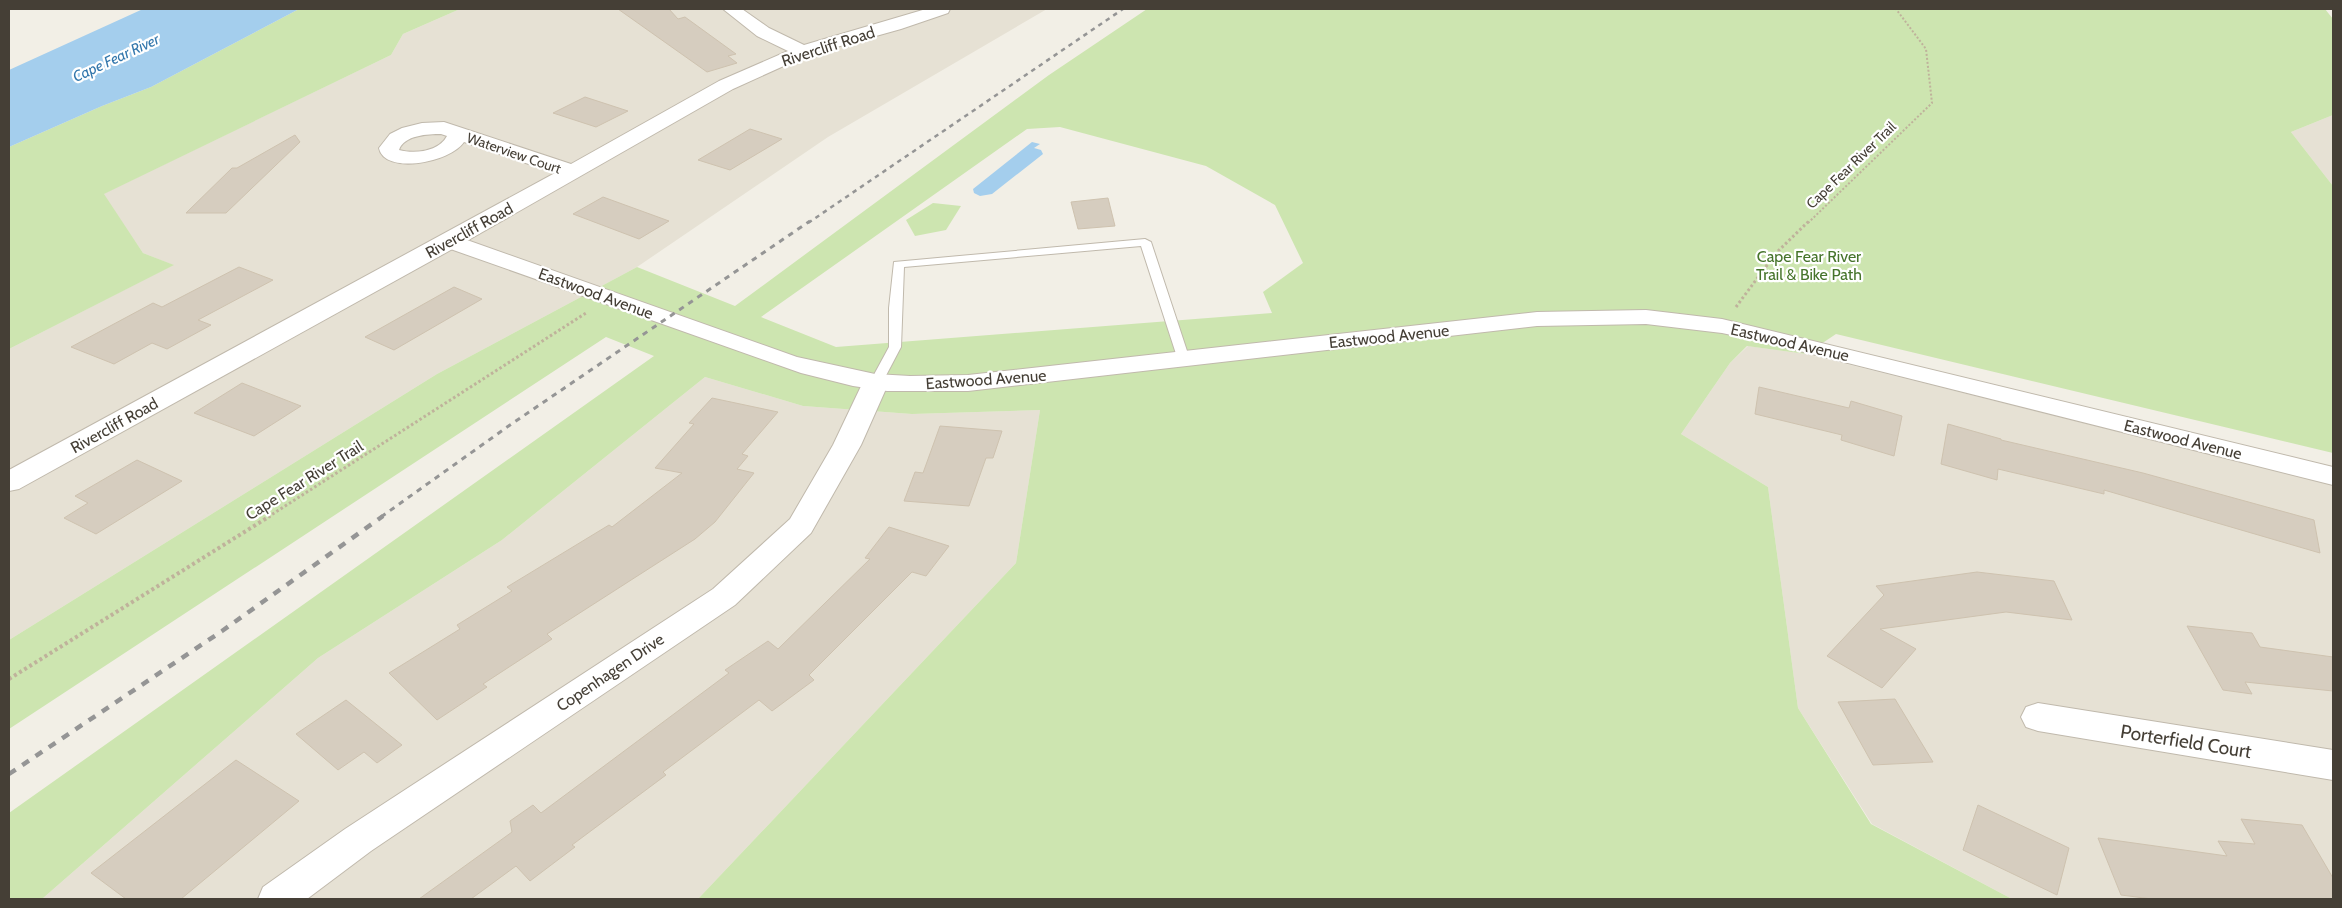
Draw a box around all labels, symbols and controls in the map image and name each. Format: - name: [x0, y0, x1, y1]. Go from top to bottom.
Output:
- street label: Rivercliff Road: [779, 22, 877, 71]
- water label: Cape Fear River: [70, 30, 163, 86]
- street label: Cape Fear River Trail: [1802, 117, 1900, 212]
- street label: Waterview Court: [465, 128, 564, 178]
- street label: Rivercliff Road: [422, 199, 516, 262]
- park label: Cape Fear River Trail & Bike Path: [1756, 247, 1862, 284]
- street label: Eastwood Avenue: [536, 264, 656, 323]
- street label: Eastwood Avenue: [1729, 320, 1851, 365]
- street label: Eastwood Avenue: [1328, 321, 1450, 352]
- street label: Eastwood Avenue: [925, 366, 1047, 393]
- street label: Rivercliff Road: [67, 394, 161, 457]
- street label: Eastwood Avenue: [2122, 416, 2244, 463]
- street label: Cape Fear River Trail: [242, 437, 367, 524]
- street label: Copenhagen Drive: [553, 629, 668, 715]
- street label: Porterfield Court: [2119, 720, 2254, 763]

